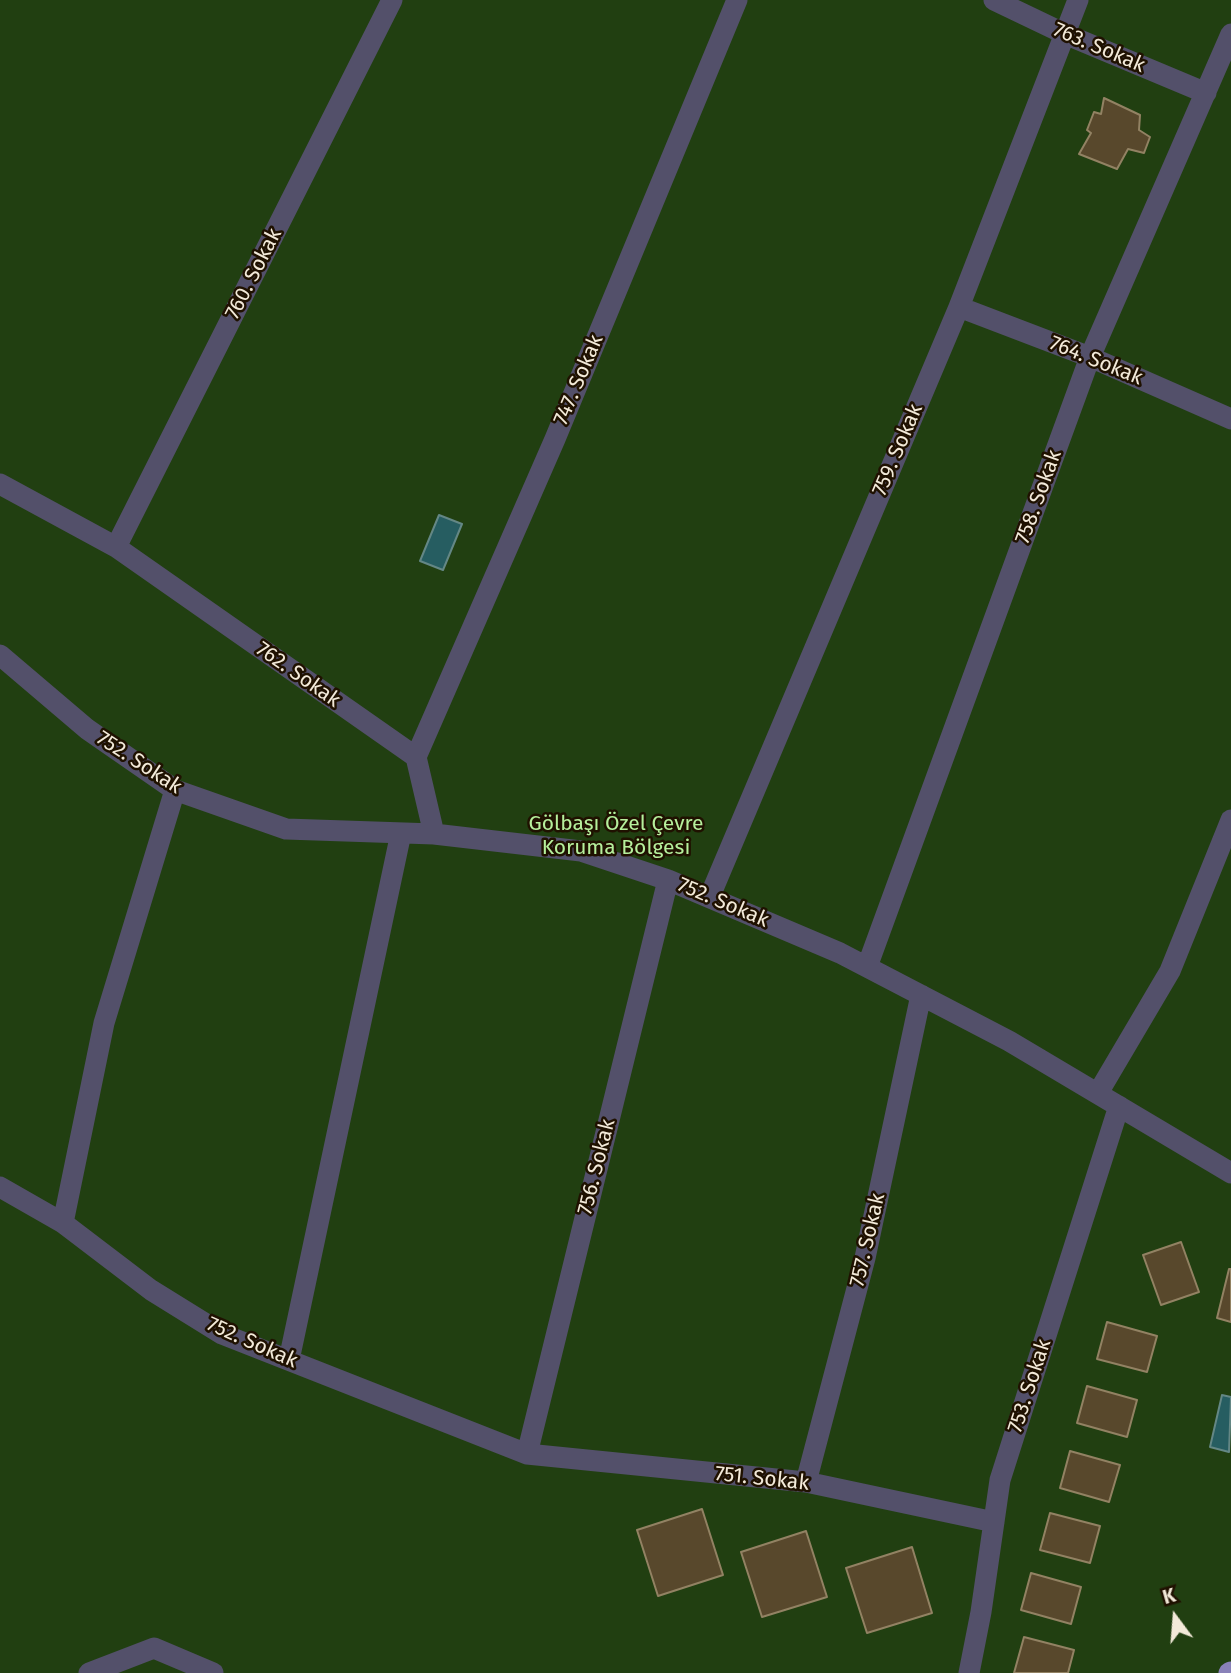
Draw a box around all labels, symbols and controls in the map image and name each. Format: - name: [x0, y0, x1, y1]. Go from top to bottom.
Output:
- street label: 763. Sokak: [1049, 17, 1149, 79]
- street label: 760. Sokak: [220, 224, 288, 324]
- street label: 747. Sokak: [549, 331, 609, 429]
- street label: 764. Sokak: [1046, 331, 1146, 391]
- street label: 759. Sokak: [867, 400, 929, 500]
- street label: 758. Sokak: [1010, 447, 1068, 547]
- street label: 762. Sokak: [251, 637, 345, 713]
- street label: 752. Sokak: [92, 726, 186, 800]
- park label: Gölbaşı Özel Çevre Koruma Bölgesi: [529, 811, 703, 861]
- street label: 752. Sokak: [674, 873, 772, 933]
- street label: 756. Sokak: [573, 1117, 621, 1217]
- street label: 757. Sokak: [845, 1191, 891, 1289]
- street label: 752. Sokak: [203, 1312, 301, 1374]
- street label: 753. Sokak: [1003, 1336, 1057, 1436]
- street label: 751. Sokak: [714, 1462, 810, 1496]
- north arrow: [1140, 1582, 1210, 1652]
- text: K: [1160, 1584, 1178, 1609]

